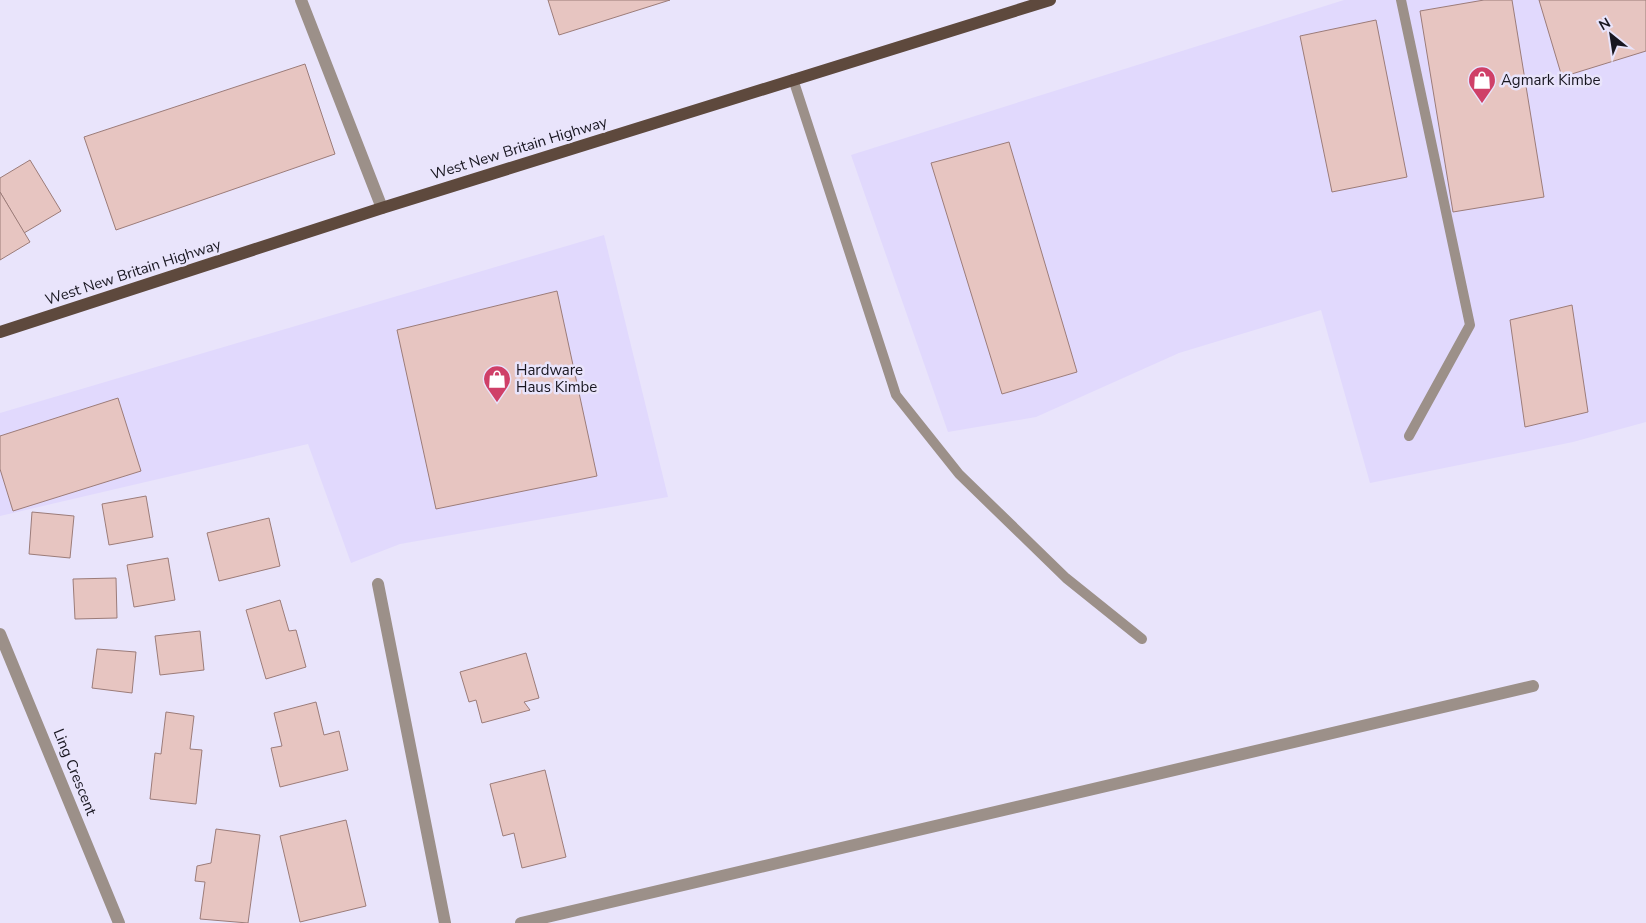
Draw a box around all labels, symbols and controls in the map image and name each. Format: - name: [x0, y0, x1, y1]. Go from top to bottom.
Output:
- north arrow: [1586, 10, 1636, 60]
- text: N: [1595, 13, 1614, 35]
- shop icon: Agmark Kimbe: [1467, 65, 1497, 104]
- place label: Agmark Kimbe: [1501, 70, 1601, 90]
- street label: West New Britain Highway: [428, 112, 610, 184]
- street label: West New Britain Highway: [43, 234, 224, 310]
- place label: Hardware Haus Kimbe: [516, 360, 597, 397]
- shop icon: Hardware Haus Kimbe: [482, 364, 512, 403]
- street label: Ling Crescent: [49, 726, 102, 819]

